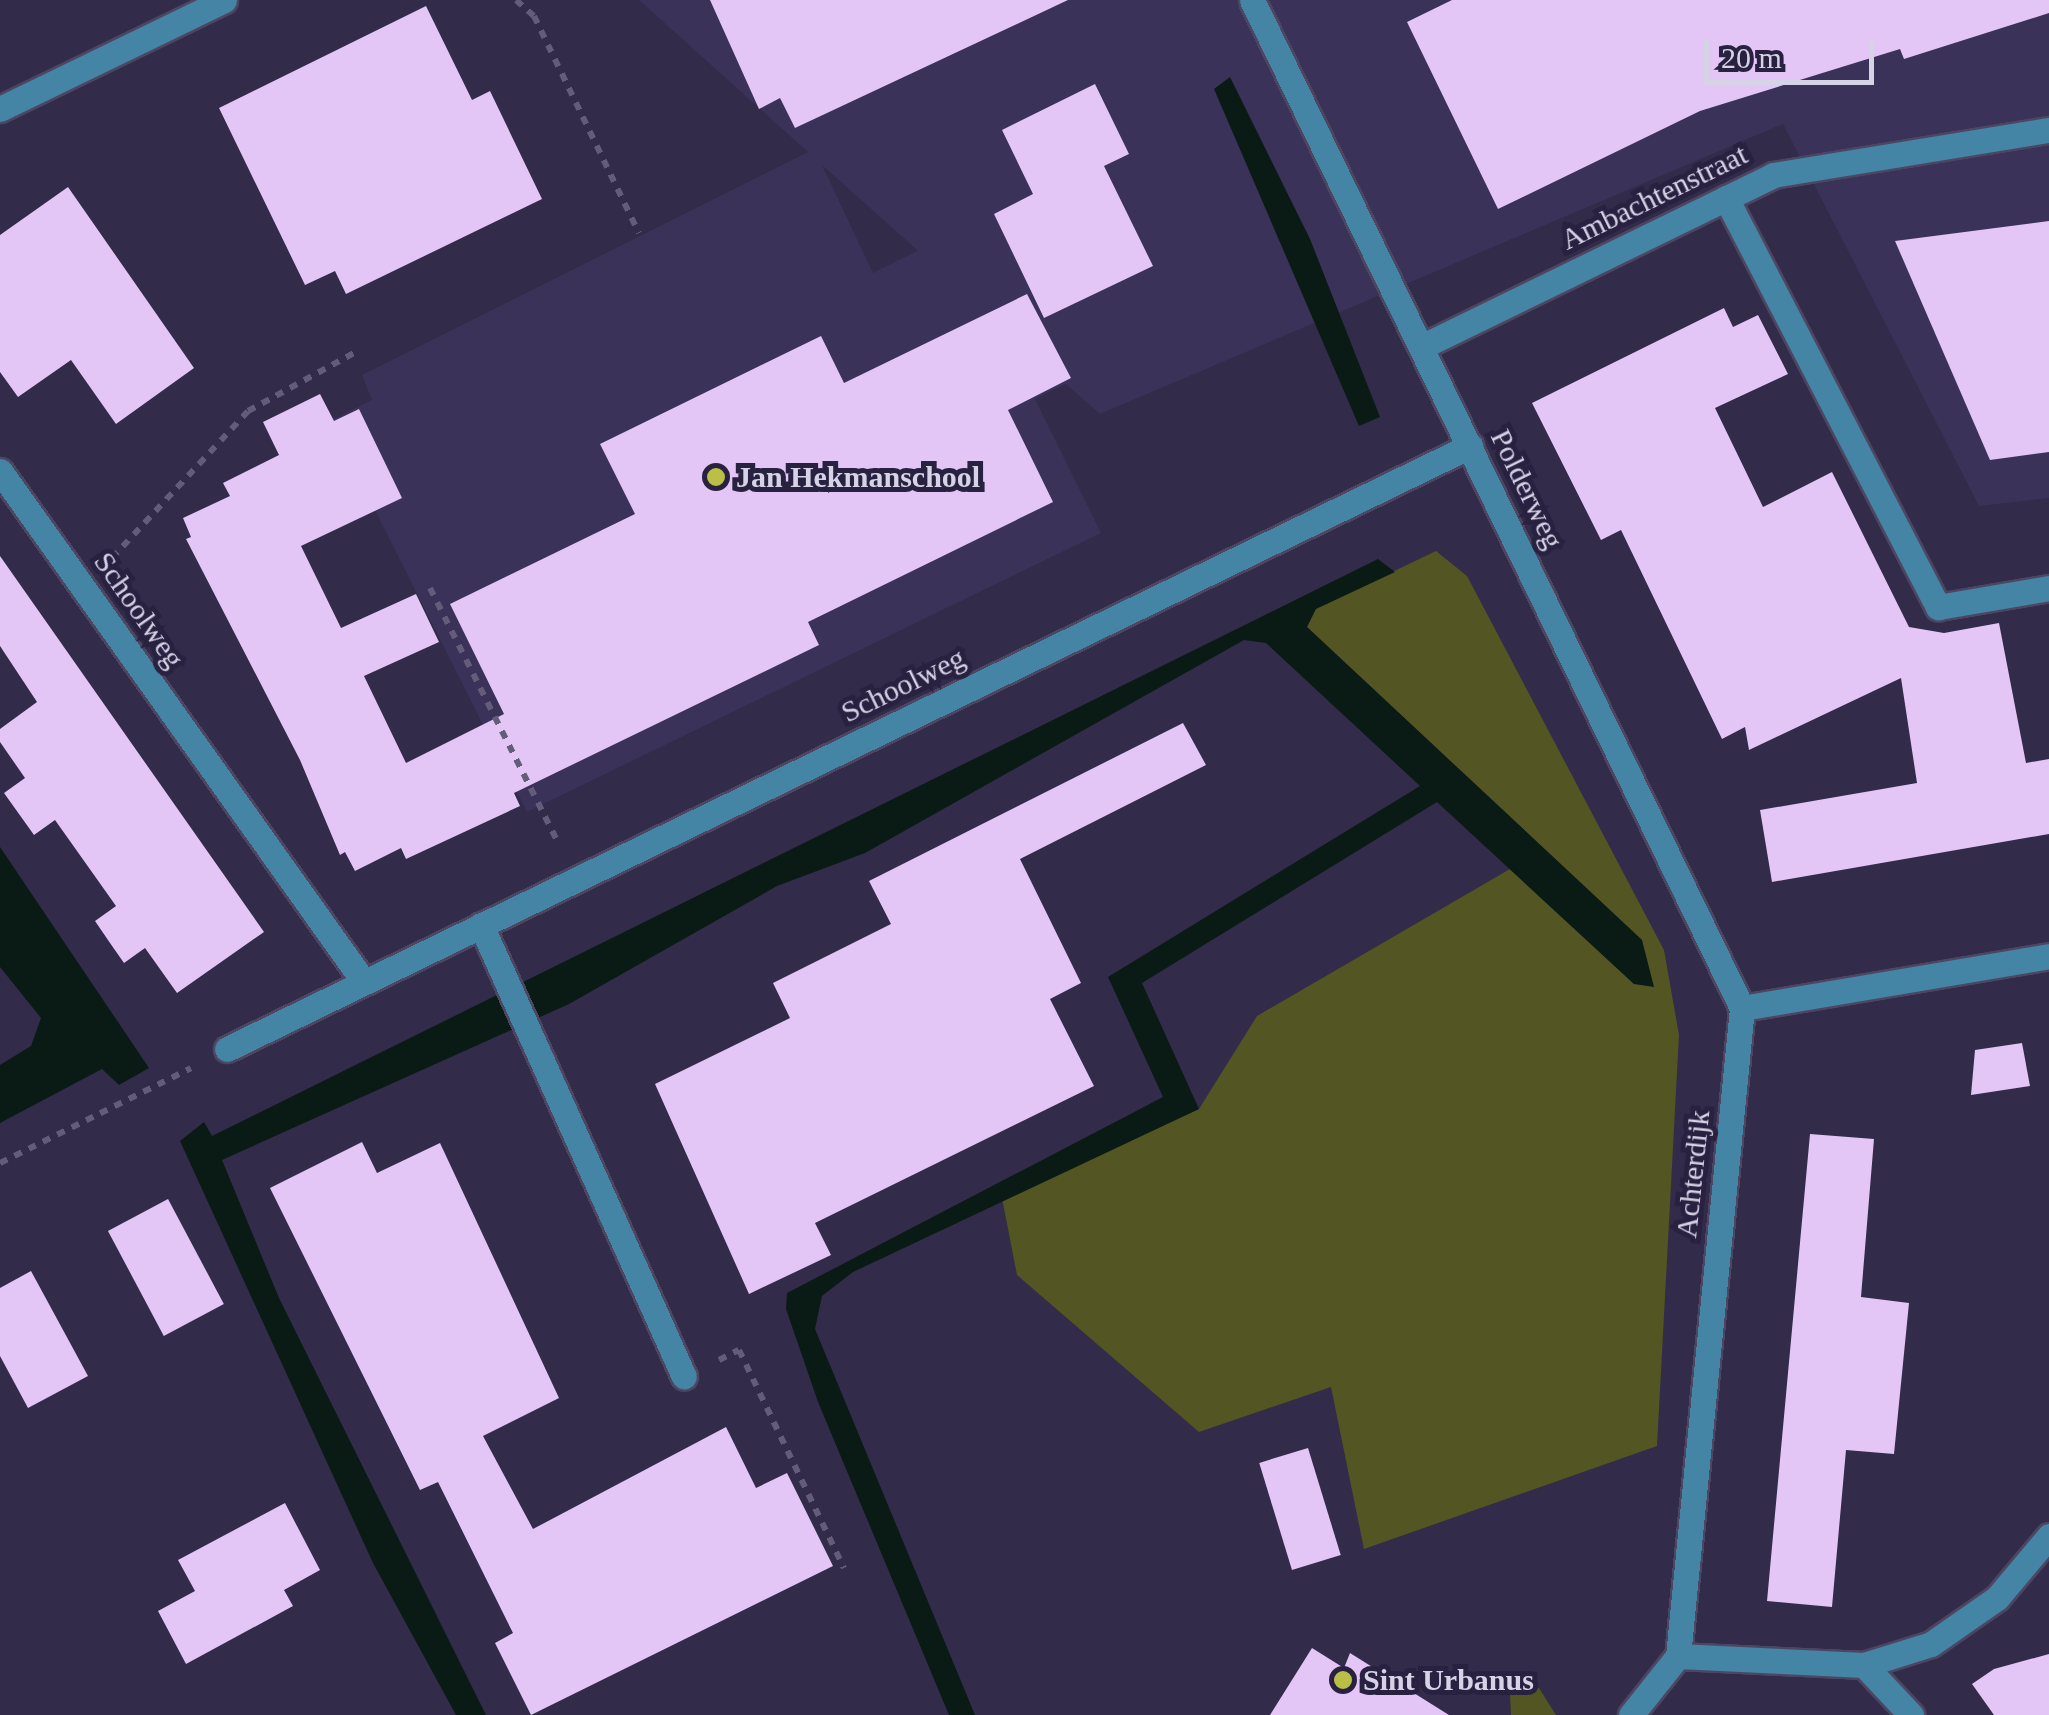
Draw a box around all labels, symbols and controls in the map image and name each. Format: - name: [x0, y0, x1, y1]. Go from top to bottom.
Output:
- scale bar: [1709, 20, 1879, 82]
- text: 20 m: [1721, 41, 1782, 74]
- street label: Ambachtenstraat: [1555, 136, 1753, 258]
- street label: Polderweg: [1483, 423, 1571, 555]
- place label: Jan Hekmanschool: [736, 459, 980, 495]
- marker: Jan Hekmanschool: [705, 466, 727, 488]
- street label: Schoolweg: [86, 545, 192, 675]
- street label: Schoolweg: [835, 640, 971, 730]
- street label: Achterdijk: [1668, 1108, 1718, 1240]
- place label: Sint Urbanus: [1363, 1662, 1534, 1698]
- marker: Sint Urbanus: [1332, 1669, 1354, 1691]

